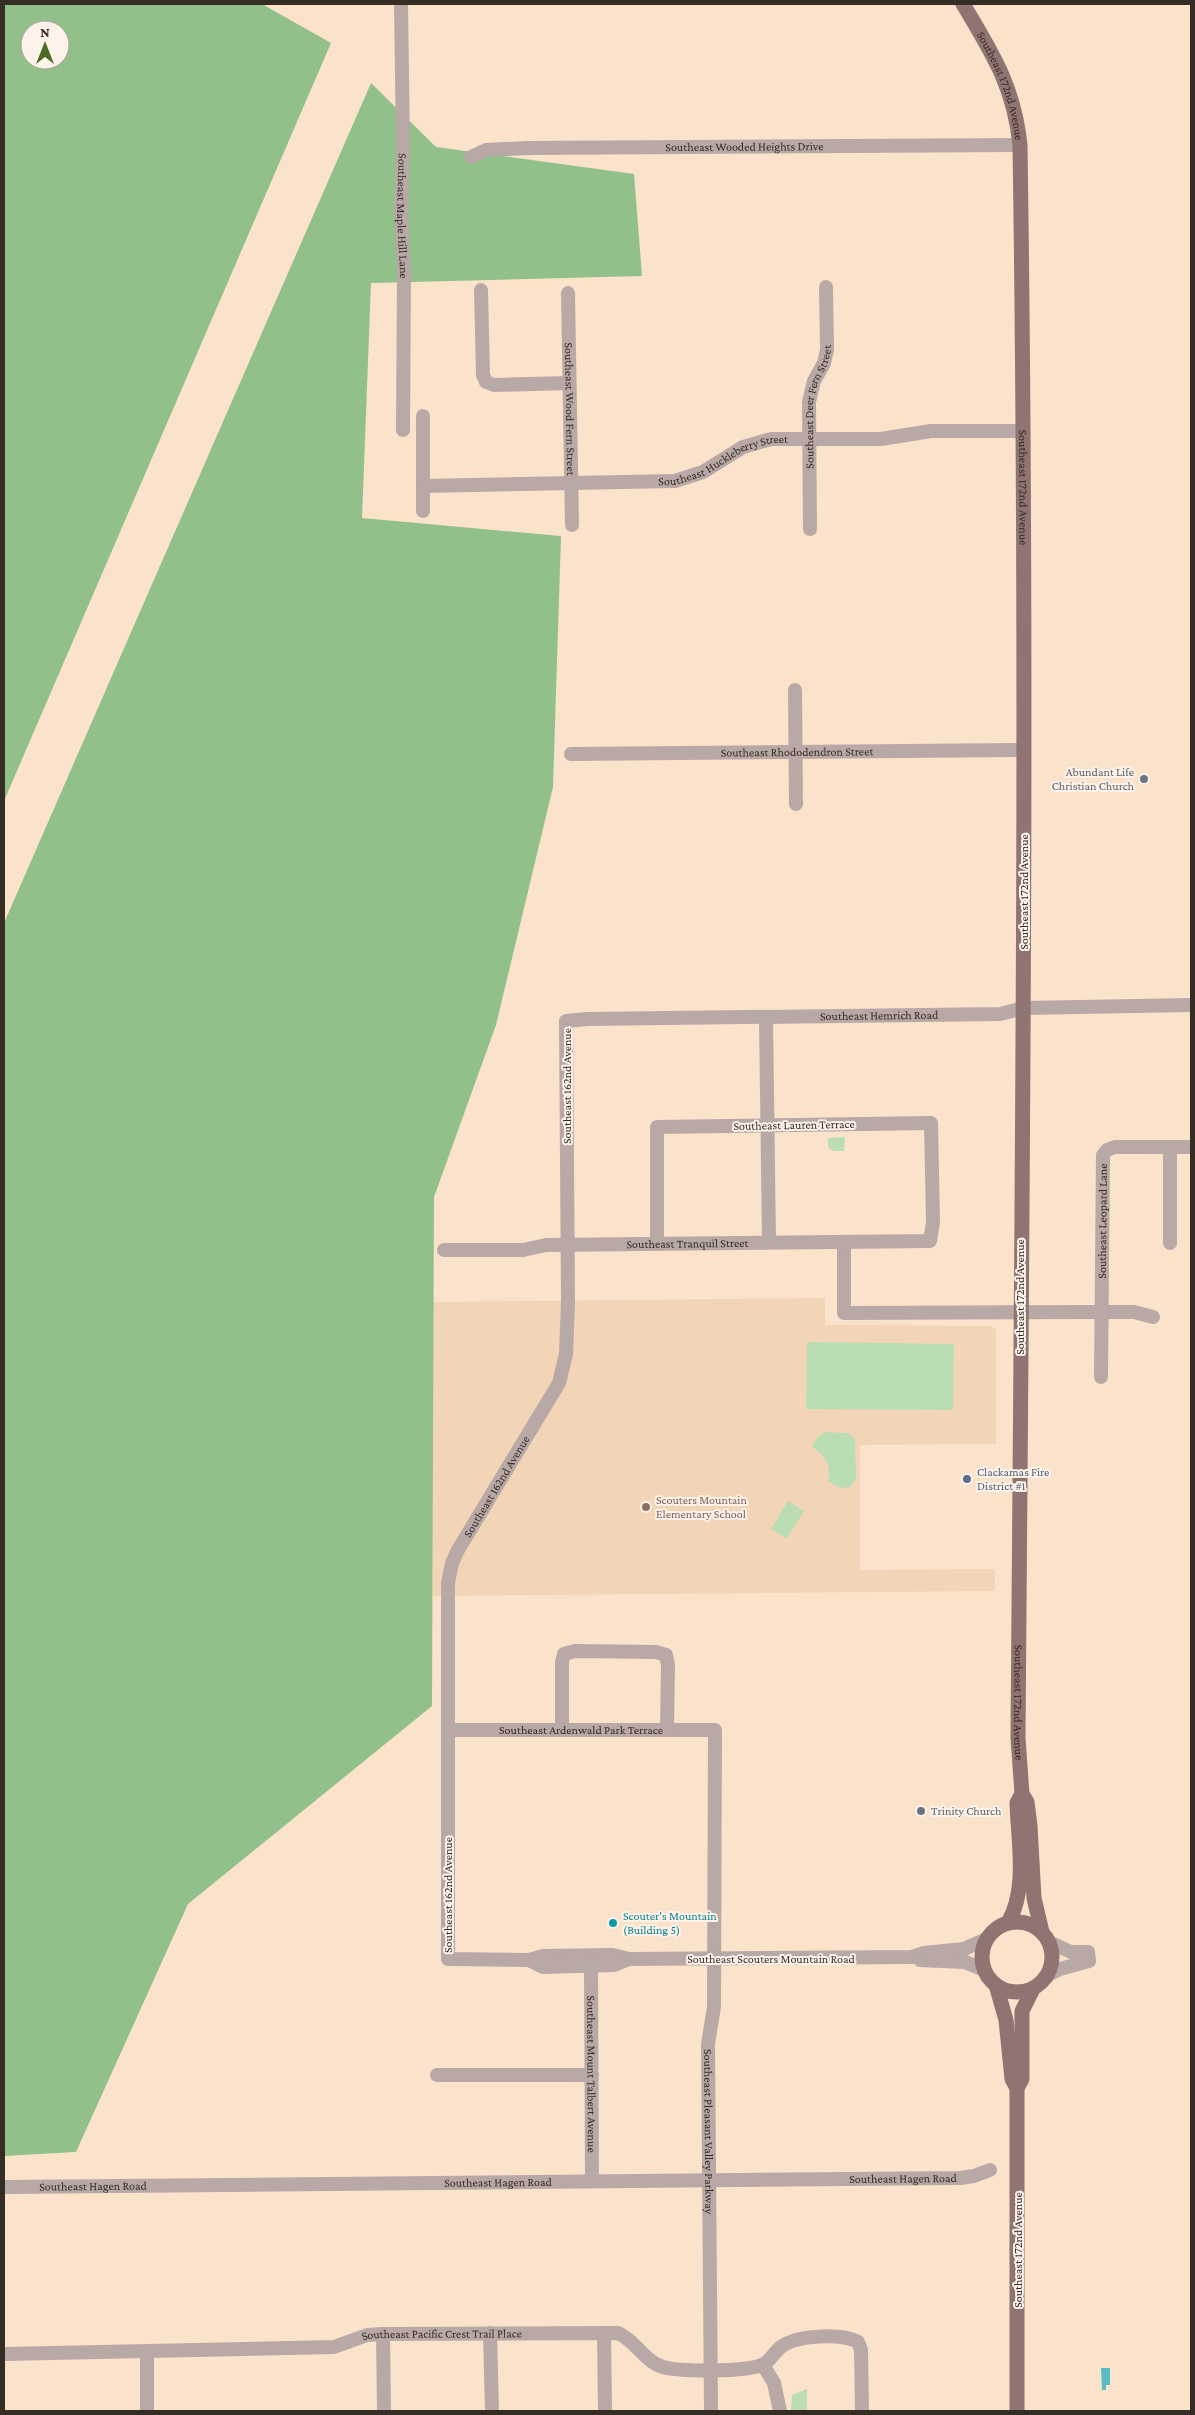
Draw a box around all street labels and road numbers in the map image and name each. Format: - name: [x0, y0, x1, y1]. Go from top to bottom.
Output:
- street label: Southeast 172nd Avenue: [974, 29, 1026, 141]
- street label: Southeast Wooded Heights Drive: [665, 139, 824, 154]
- street label: Southeast Maple Hill Lane: [394, 153, 411, 279]
- street label: Southeast Wood Fern Street: [562, 342, 578, 477]
- street label: Southeast Deer Fern Street: [802, 344, 834, 469]
- street label: Southeast 172nd Avenue: [1016, 429, 1031, 545]
- street label: Southeast Huckleberry Street: [658, 432, 789, 488]
- street label: Southeast Rhododendron Street: [721, 744, 874, 760]
- street label: Southeast 172nd Avenue: [1017, 834, 1031, 950]
- street label: Southeast Hemrich Road: [820, 1008, 939, 1023]
- street label: Southeast 162nd Avenue: [560, 1028, 574, 1144]
- street label: Southeast Lauren Terrace: [733, 1117, 855, 1133]
- street label: Southeast Leopard Lane: [1095, 1163, 1110, 1279]
- street label: Southeast Tranquil Street: [626, 1236, 750, 1251]
- street label: Southeast 172nd Avenue: [1013, 1239, 1027, 1355]
- street label: Southeast 162nd Avenue: [460, 1433, 532, 1540]
- street label: Southeast 172nd Avenue: [1011, 1644, 1027, 1761]
- street label: Southeast Ardenwald Park Terrace: [499, 1723, 663, 1737]
- street label: Southeast 162nd Avenue: [441, 1837, 455, 1953]
- street label: Southeast Scouters Mountain Road: [687, 1952, 855, 1966]
- street label: Southeast Mount Talbert Avenue: [584, 1995, 599, 2153]
- street label: Southeast Pleasant Valley Parkway: [701, 2049, 716, 2215]
- street label: Southeast Hagen Road: [849, 2171, 958, 2186]
- street label: Southeast Hagen Road: [444, 2175, 553, 2190]
- street label: Southeast Hagen Road: [39, 2179, 148, 2194]
- street label: Southeast 172nd Avenue: [1011, 2192, 1025, 2308]
- street label: Southeast Pacific Crest Trail Place: [360, 2326, 522, 2343]

